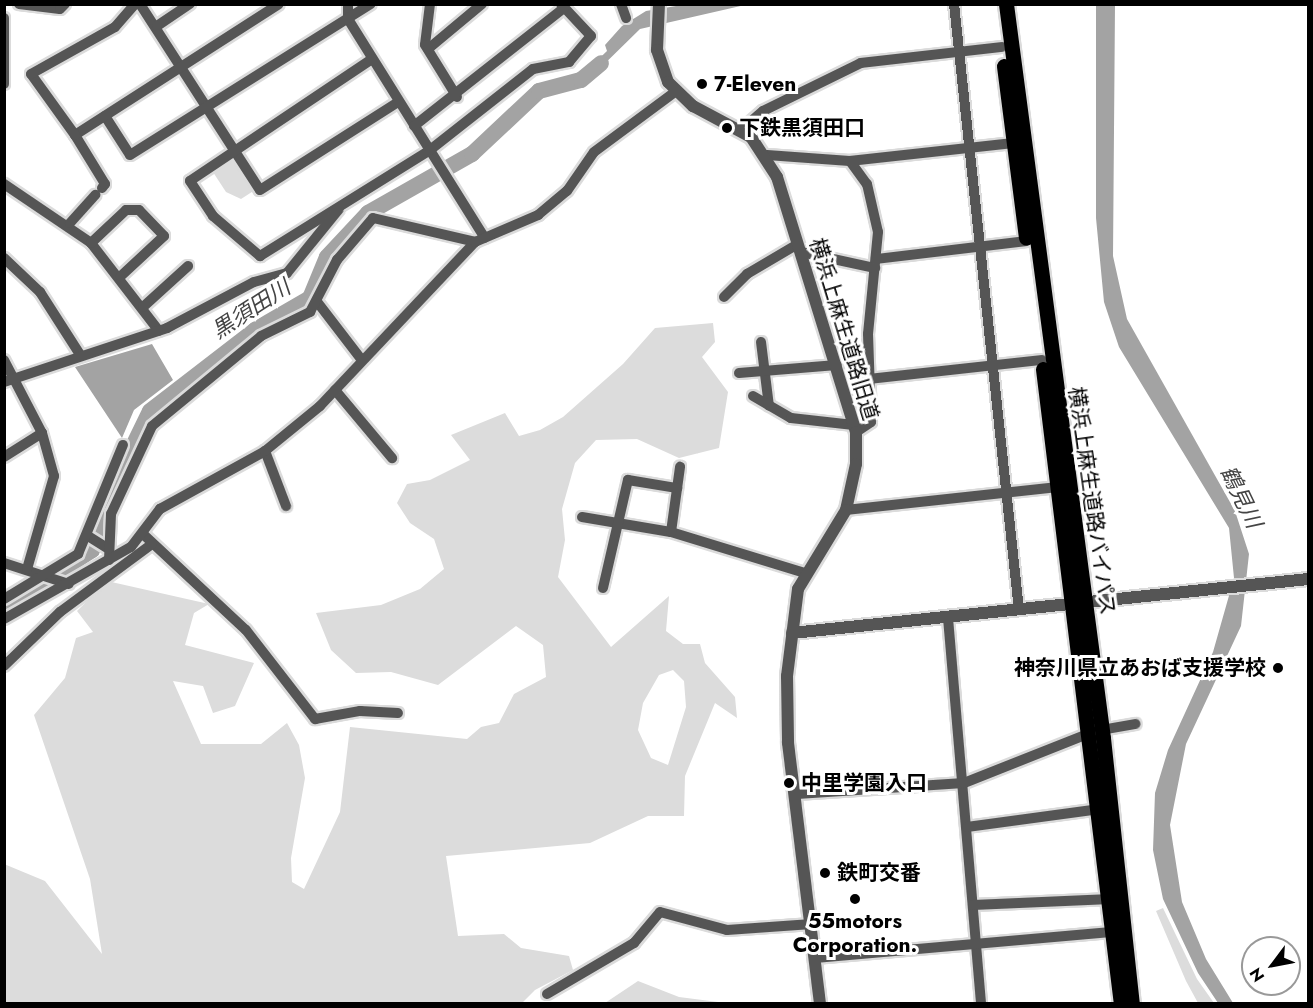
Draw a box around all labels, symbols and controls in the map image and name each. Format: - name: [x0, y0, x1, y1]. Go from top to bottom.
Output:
- place label: 7-Eleven: [714, 71, 796, 97]
- marker: 7-Eleven: [695, 77, 709, 91]
- place label: 下鉄黒須田口: [739, 115, 865, 141]
- marker: 下鉄黒須田口: [720, 121, 734, 135]
- street label: 横浜上麻生道路旧道: [804, 235, 884, 423]
- water label: 黒須田川: [207, 274, 295, 344]
- street label: 横浜上麻生道路バイパス: [1063, 385, 1121, 617]
- water label: 鶴見川: [1215, 462, 1267, 532]
- place label: 神奈川県立あおば支援学校: [1014, 655, 1266, 681]
- marker: 神奈川県立あおば支援学校: [1271, 661, 1285, 675]
- place label: 中里学園入口: [801, 770, 927, 796]
- marker: 中里学園入口: [782, 776, 796, 790]
- place label: 鉄町交番: [837, 860, 921, 886]
- marker: 鉄町交番: [818, 866, 832, 880]
- marker: 55motors Corporation.: [848, 892, 862, 906]
- place label: 55motors Corporation.: [793, 908, 917, 958]
- north arrow: [1241, 936, 1301, 996]
- text: N: [1244, 963, 1270, 986]

